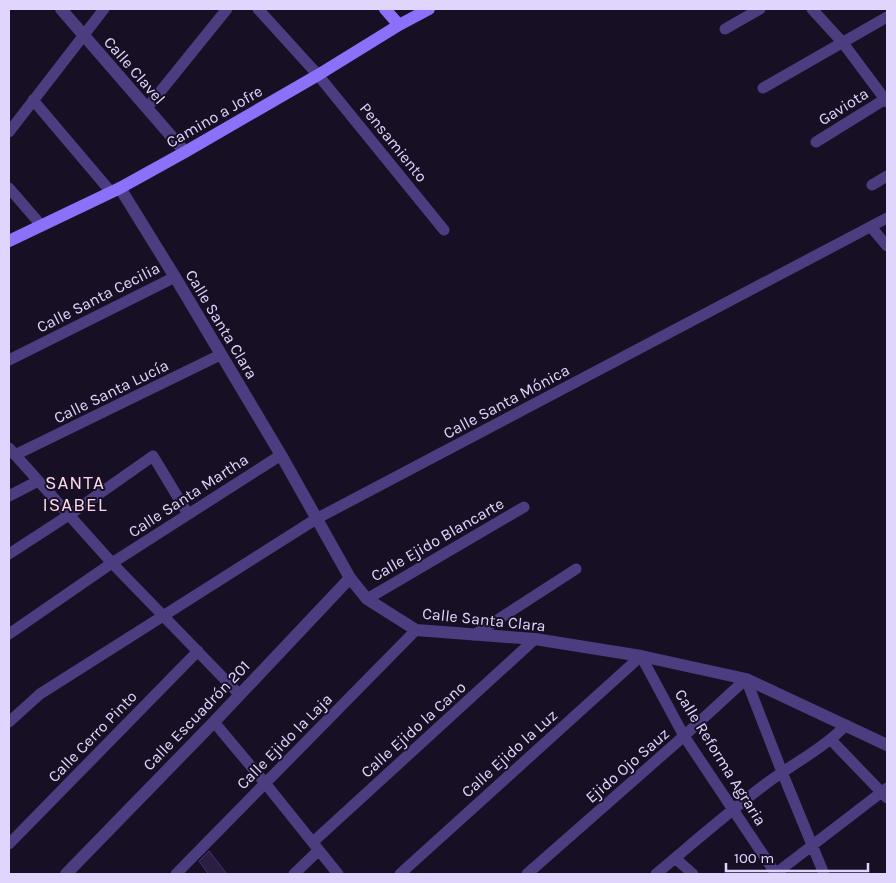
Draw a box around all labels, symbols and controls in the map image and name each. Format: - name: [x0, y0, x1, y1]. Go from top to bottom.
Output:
- street label: Calle Clavel: [100, 33, 169, 108]
- street label: Camino a Jofre: [163, 81, 266, 152]
- street label: Gaviota: [815, 84, 872, 129]
- street label: Pensamiento: [356, 99, 431, 186]
- street label: Calle Santa Cecilia: [34, 258, 163, 337]
- street label: Calle Santa Clara: [181, 266, 262, 382]
- street label: Calle Santa Lucía: [51, 355, 172, 427]
- street label: Calle Santa Mónica: [440, 360, 573, 443]
- street label: Calle Santa Martha: [125, 450, 252, 541]
- district label: SANTA ISABEL: [42, 472, 108, 516]
- street label: Calle Ejido Blancarte: [367, 494, 507, 585]
- street label: Calle Santa Clara: [421, 604, 547, 635]
- street label: Calle Escuadrón 201: [139, 657, 254, 774]
- street label: Calle Ejido la Cano: [357, 677, 470, 781]
- street label: Calle Reforma Agraria: [671, 685, 770, 829]
- street label: Calle Cerro Pinto: [44, 687, 141, 786]
- street label: Calle Ejido la Laja: [233, 690, 336, 793]
- street label: Calle Ejido la Luz: [458, 705, 561, 801]
- street label: Ejido Ojo Sauz: [582, 724, 673, 807]
- scale bar: [726, 840, 868, 872]
- text: 100 m: [734, 849, 774, 867]

